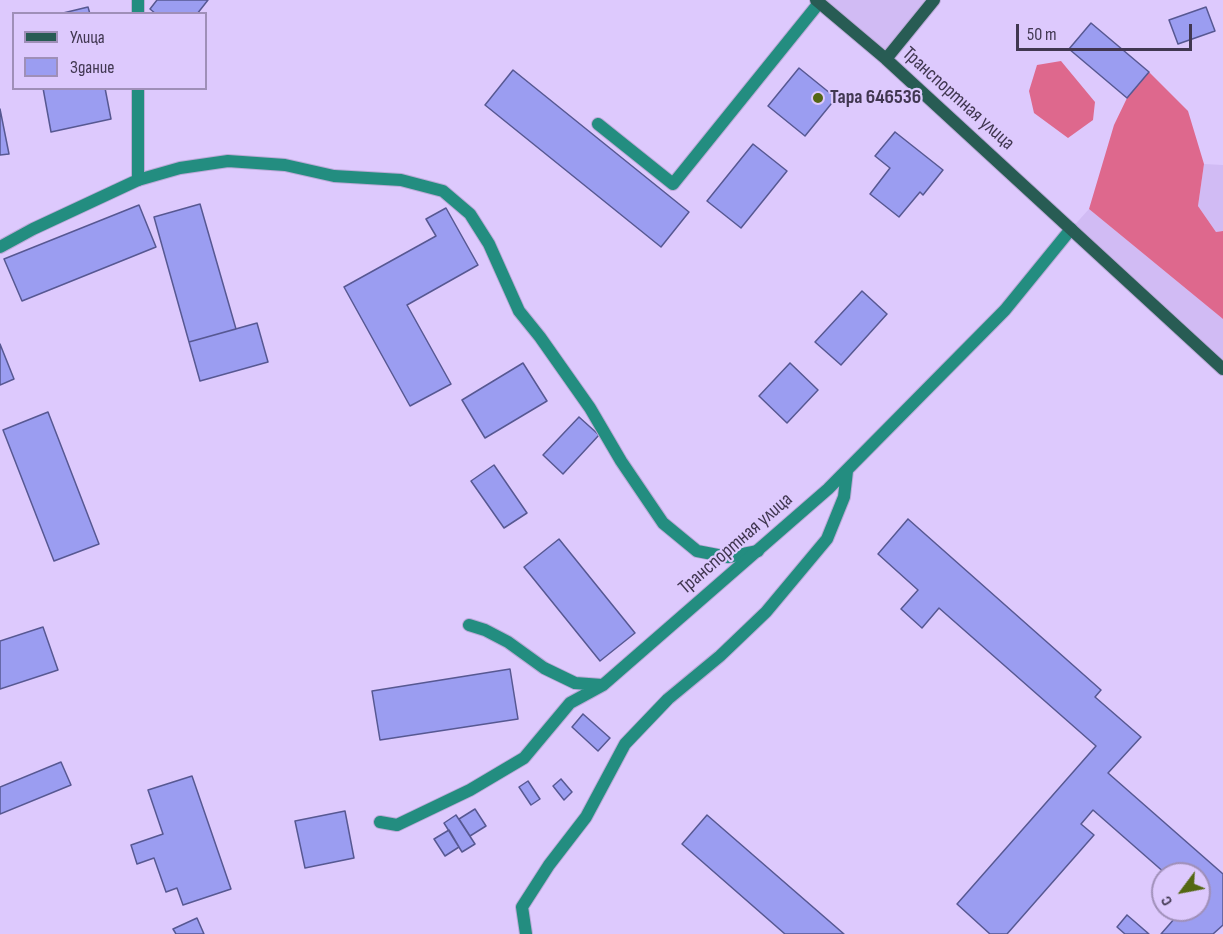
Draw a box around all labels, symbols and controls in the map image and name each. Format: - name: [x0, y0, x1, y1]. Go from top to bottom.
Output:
- legend: [12, 12, 207, 90]
- scale bar: [1019, 12, 1194, 50]
- text: 50 m: [1027, 24, 1057, 45]
- text: Улица: [70, 27, 105, 48]
- street label: Транспортная улица: [897, 42, 1019, 156]
- text: Здание: [70, 57, 115, 78]
- place label: Тара 646536: [830, 86, 921, 110]
- marker: Тара 646536: [811, 91, 825, 105]
- street label: Транспортная улица: [674, 488, 798, 600]
- north arrow: [1151, 862, 1211, 922]
- text: С: [1157, 892, 1177, 909]

